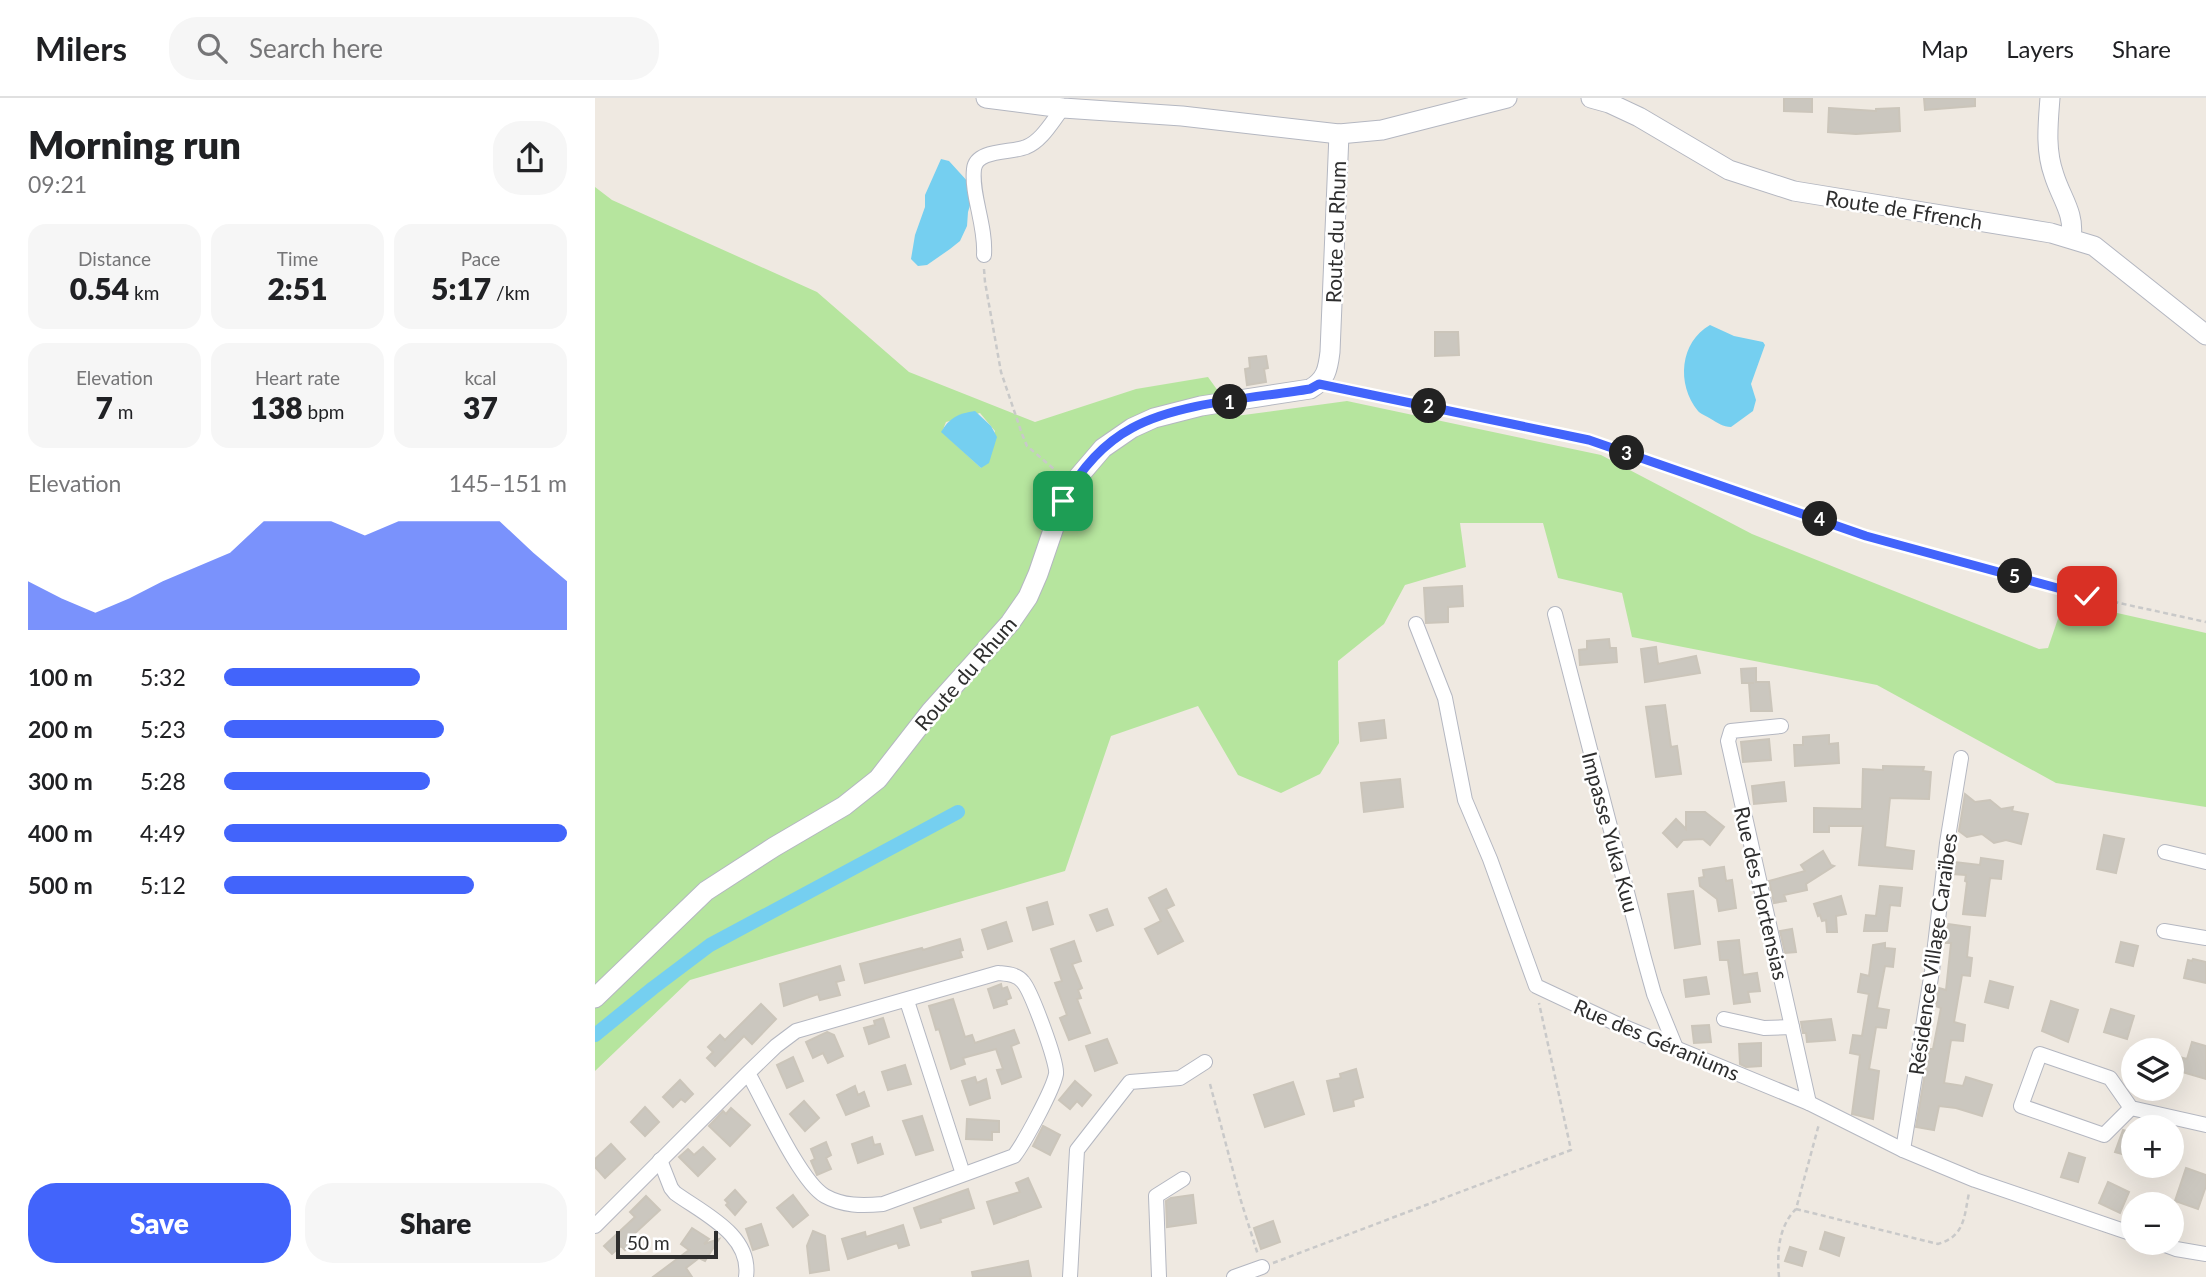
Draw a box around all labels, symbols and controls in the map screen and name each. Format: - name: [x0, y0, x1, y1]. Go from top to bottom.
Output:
- search box: [169, 17, 659, 80]
- text: Milers: [35, 28, 127, 68]
- icon: search: [193, 29, 231, 67]
- text: Search here: [249, 32, 383, 64]
- text: Map: [1921, 34, 1968, 63]
- text: Layers: [2006, 34, 2074, 63]
- text: Share: [2112, 34, 2171, 63]
- text: Morning run: [28, 121, 241, 167]
- button: share: [493, 121, 567, 195]
- street label: Route du Rhum: [1320, 160, 1350, 304]
- text: 09:21: [28, 170, 87, 198]
- street label: Route de Ffrench: [1824, 184, 1984, 234]
- text: Distance: [78, 247, 151, 270]
- text: Time: [277, 247, 318, 270]
- text: Pace: [461, 247, 500, 270]
- text: 0.54: [70, 270, 129, 306]
- text: 2:51: [267, 270, 328, 306]
- text: 5:17: [431, 270, 491, 306]
- text: km: [129, 281, 159, 304]
- text: /km: [491, 281, 530, 304]
- text: Elevation: [76, 366, 153, 389]
- text: Heart rate: [255, 366, 340, 389]
- text: kcal: [464, 366, 497, 389]
- pin: 1: [1213, 384, 1247, 420]
- pin: 2: [1411, 388, 1447, 424]
- text: 7: [96, 389, 113, 425]
- text: 138: [251, 389, 303, 425]
- text: 37: [463, 389, 498, 425]
- text: 1: [1224, 390, 1235, 413]
- text: 2: [1423, 394, 1434, 417]
- text: m: [113, 400, 133, 423]
- text: bpm: [303, 400, 344, 423]
- pin: 3: [1609, 436, 1645, 470]
- text: 3: [1621, 441, 1632, 464]
- text: Elevation: [28, 469, 121, 497]
- text: 145–151 m: [449, 469, 567, 497]
- pin: [1033, 471, 1093, 531]
- icon: arrive: [1044, 482, 1082, 520]
- pin: 4: [1803, 502, 1837, 536]
- text: 4: [1814, 507, 1825, 530]
- pin: 5: [1997, 559, 2033, 594]
- text: 5: [2009, 564, 2020, 587]
- pin: [2057, 566, 2117, 626]
- icon: check: [2068, 577, 2106, 615]
- street label: Route du Rhum: [909, 611, 1021, 735]
- text: 100 m: [28, 663, 93, 691]
- text: 5:32: [140, 663, 186, 691]
- text: 200 m: [28, 715, 93, 743]
- text: 5:23: [140, 715, 186, 743]
- street label: Impasse Yuka Kuu: [1578, 749, 1644, 915]
- text: 300 m: [28, 767, 93, 795]
- text: 5:28: [140, 767, 186, 795]
- street label: Rue des Hortensias: [1730, 804, 1794, 982]
- text: 400 m: [28, 819, 93, 847]
- text: 4:49: [140, 819, 186, 847]
- street label: Résidence Village Caraïbes: [1903, 831, 1961, 1077]
- text: 500 m: [28, 871, 93, 899]
- text: 5:12: [140, 871, 186, 899]
- street label: Rue des Géraniums: [1571, 993, 1743, 1085]
- map controls: [2121, 1038, 2184, 1255]
- button: layers: [2121, 1038, 2184, 1101]
- button: +: [2121, 1115, 2184, 1178]
- button: Save: [28, 1183, 291, 1263]
- button: Share: [305, 1183, 567, 1263]
- button: −: [2121, 1192, 2184, 1255]
- scale bar: [616, 1228, 717, 1260]
- text: 50 m: [627, 1231, 670, 1254]

